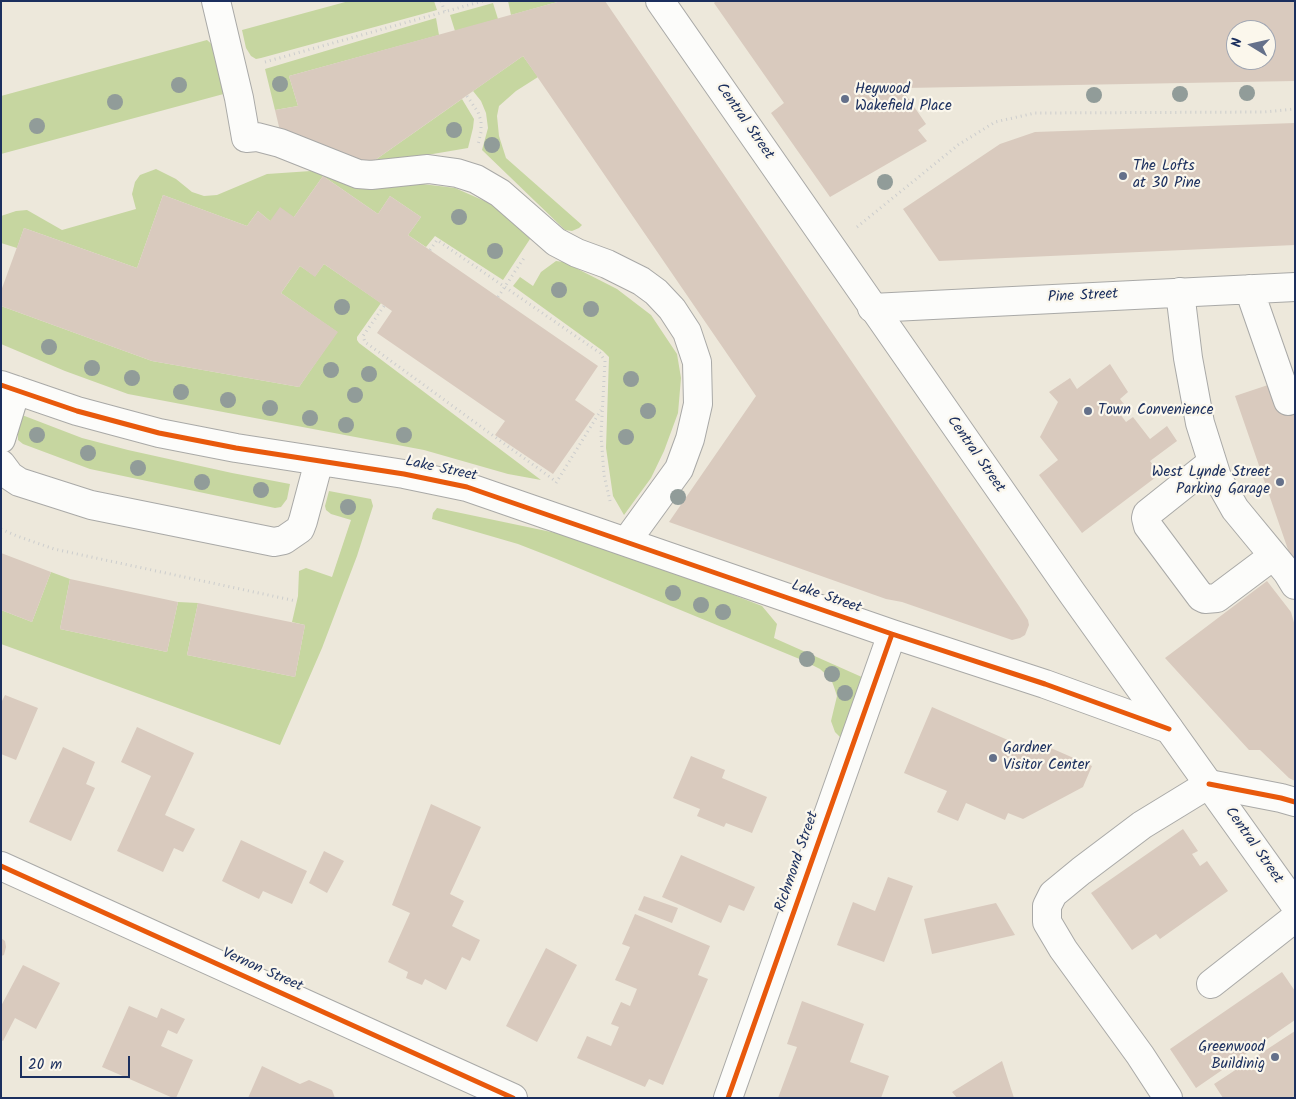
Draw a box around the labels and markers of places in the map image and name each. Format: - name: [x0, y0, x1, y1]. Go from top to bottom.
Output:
- place label: Heywood Wakefield Place: [855, 81, 952, 116]
- marker: Heywood Wakefield Place: [839, 93, 851, 105]
- place label: The Lofts at 30 Pine: [1133, 158, 1200, 193]
- marker: The Lofts at 30 Pine: [1117, 170, 1129, 182]
- place label: Town Convenience: [1098, 402, 1214, 420]
- marker: Town Convenience: [1082, 405, 1094, 417]
- place label: West Lynde Street Parking Garage: [1152, 464, 1270, 499]
- marker: West Lynde Street Parking Garage: [1274, 476, 1286, 488]
- place label: Gardner Visitor Center: [1003, 740, 1089, 775]
- marker: Gardner Visitor Center: [987, 752, 999, 764]
- place label: Greenwood Buildinig: [1198, 1039, 1265, 1074]
- marker: Greenwood Buildinig: [1269, 1051, 1281, 1063]

